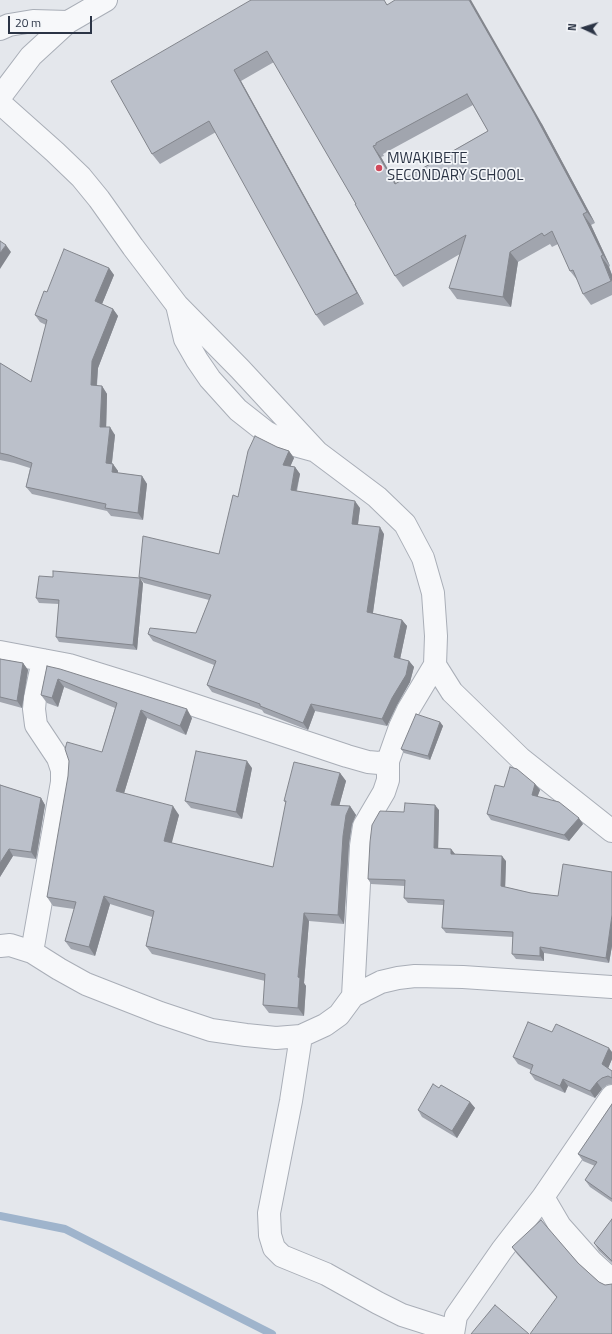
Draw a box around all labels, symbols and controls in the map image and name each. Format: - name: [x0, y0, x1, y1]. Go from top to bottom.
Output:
- scale bar: [10, 8, 94, 34]
- north arrow: [564, 8, 604, 48]
- text: 20 m: [15, 13, 41, 32]
- text: N: [564, 23, 580, 32]
- place label: MWAKIBETE SECONDARY SCHOOL: [387, 150, 523, 185]
- marker: MWAKIBETE SECONDARY SCHOOL: [374, 163, 384, 173]

